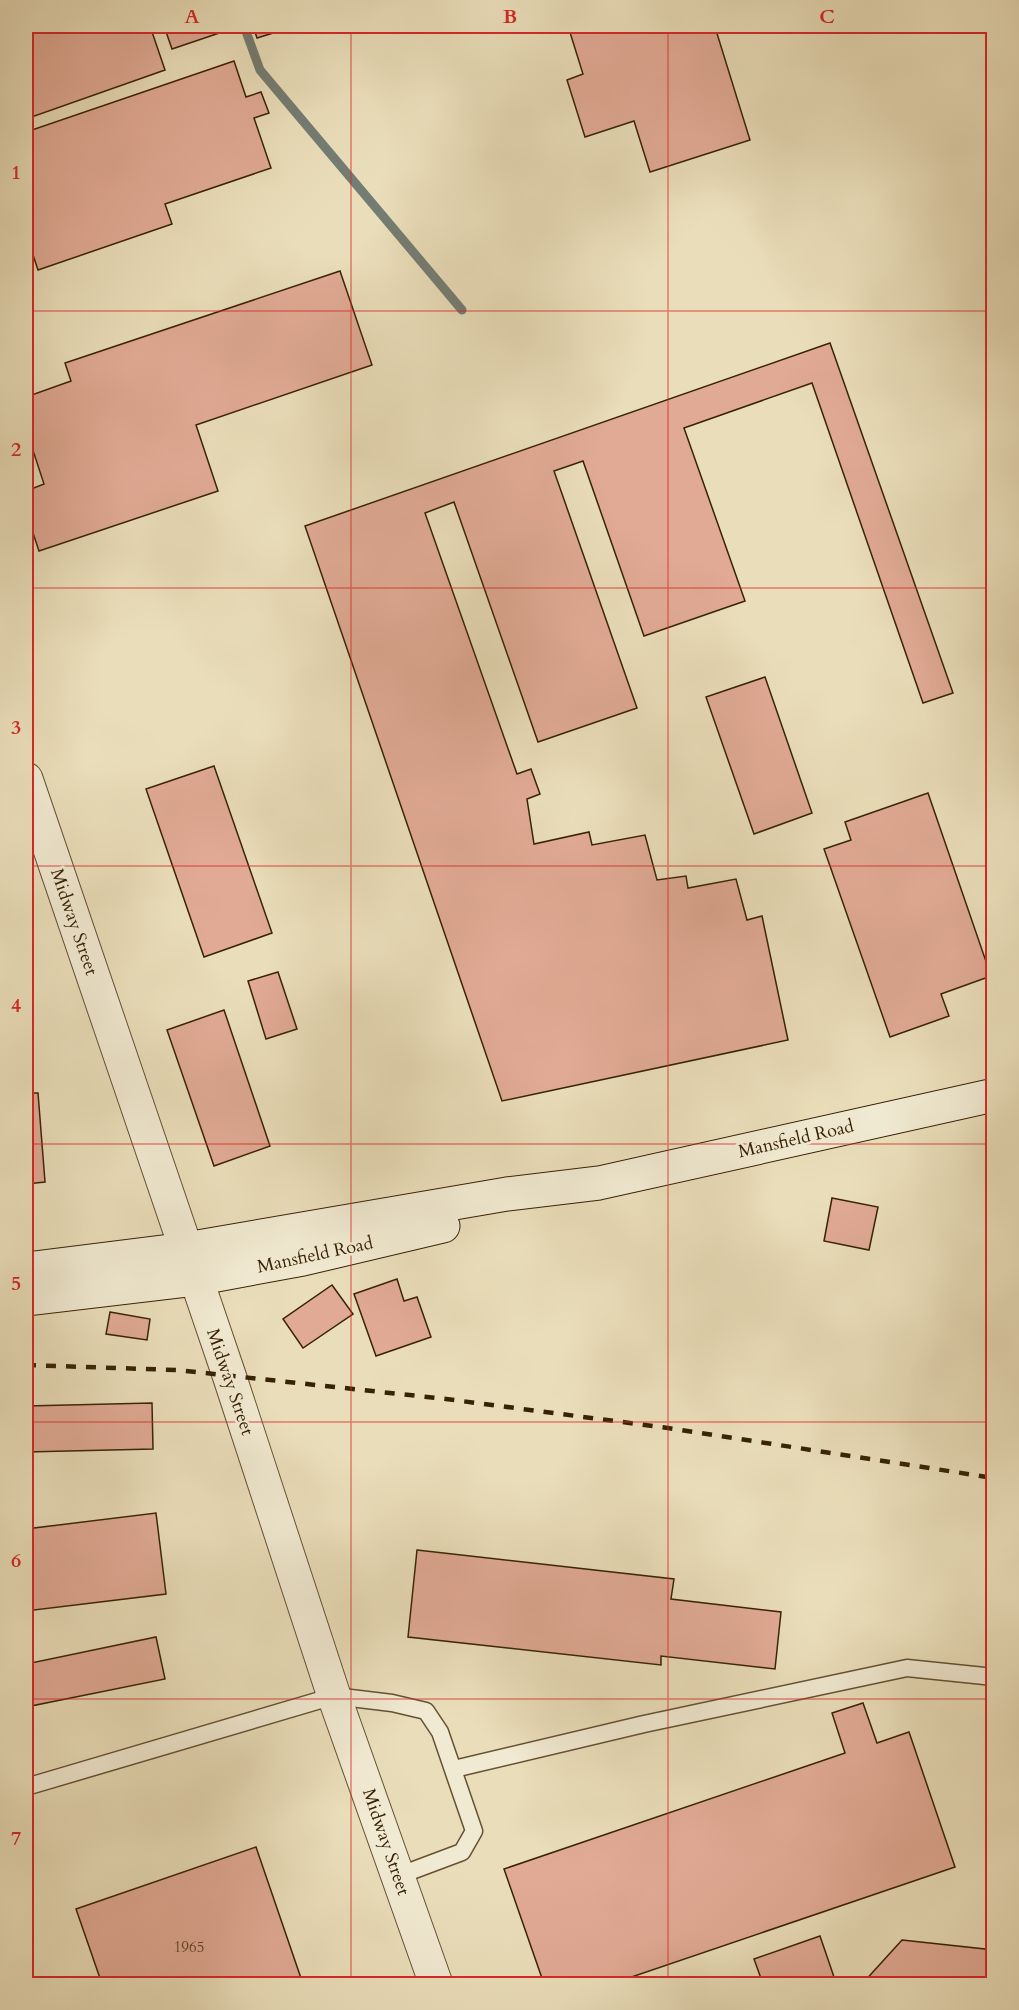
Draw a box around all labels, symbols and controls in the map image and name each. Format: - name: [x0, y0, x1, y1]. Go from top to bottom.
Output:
- text: A: [184, 3, 200, 30]
- text: B: [503, 3, 517, 30]
- text: C: [819, 3, 835, 30]
- text: 1: [11, 159, 21, 186]
- text: 2: [11, 436, 21, 463]
- text: 3: [11, 714, 21, 741]
- street label: Midway Street: [44, 865, 104, 979]
- text: 4: [11, 992, 21, 1019]
- street label: Mansfield Road: [736, 1113, 857, 1164]
- street label: Mansfield Road: [255, 1230, 376, 1279]
- text: 5: [11, 1270, 21, 1297]
- street label: Midway Street: [200, 1325, 260, 1439]
- text: 6: [11, 1547, 21, 1574]
- street label: Midway Street: [356, 1785, 416, 1899]
- text: 7: [11, 1825, 21, 1852]
- house number: 1965: [174, 1937, 204, 1957]

